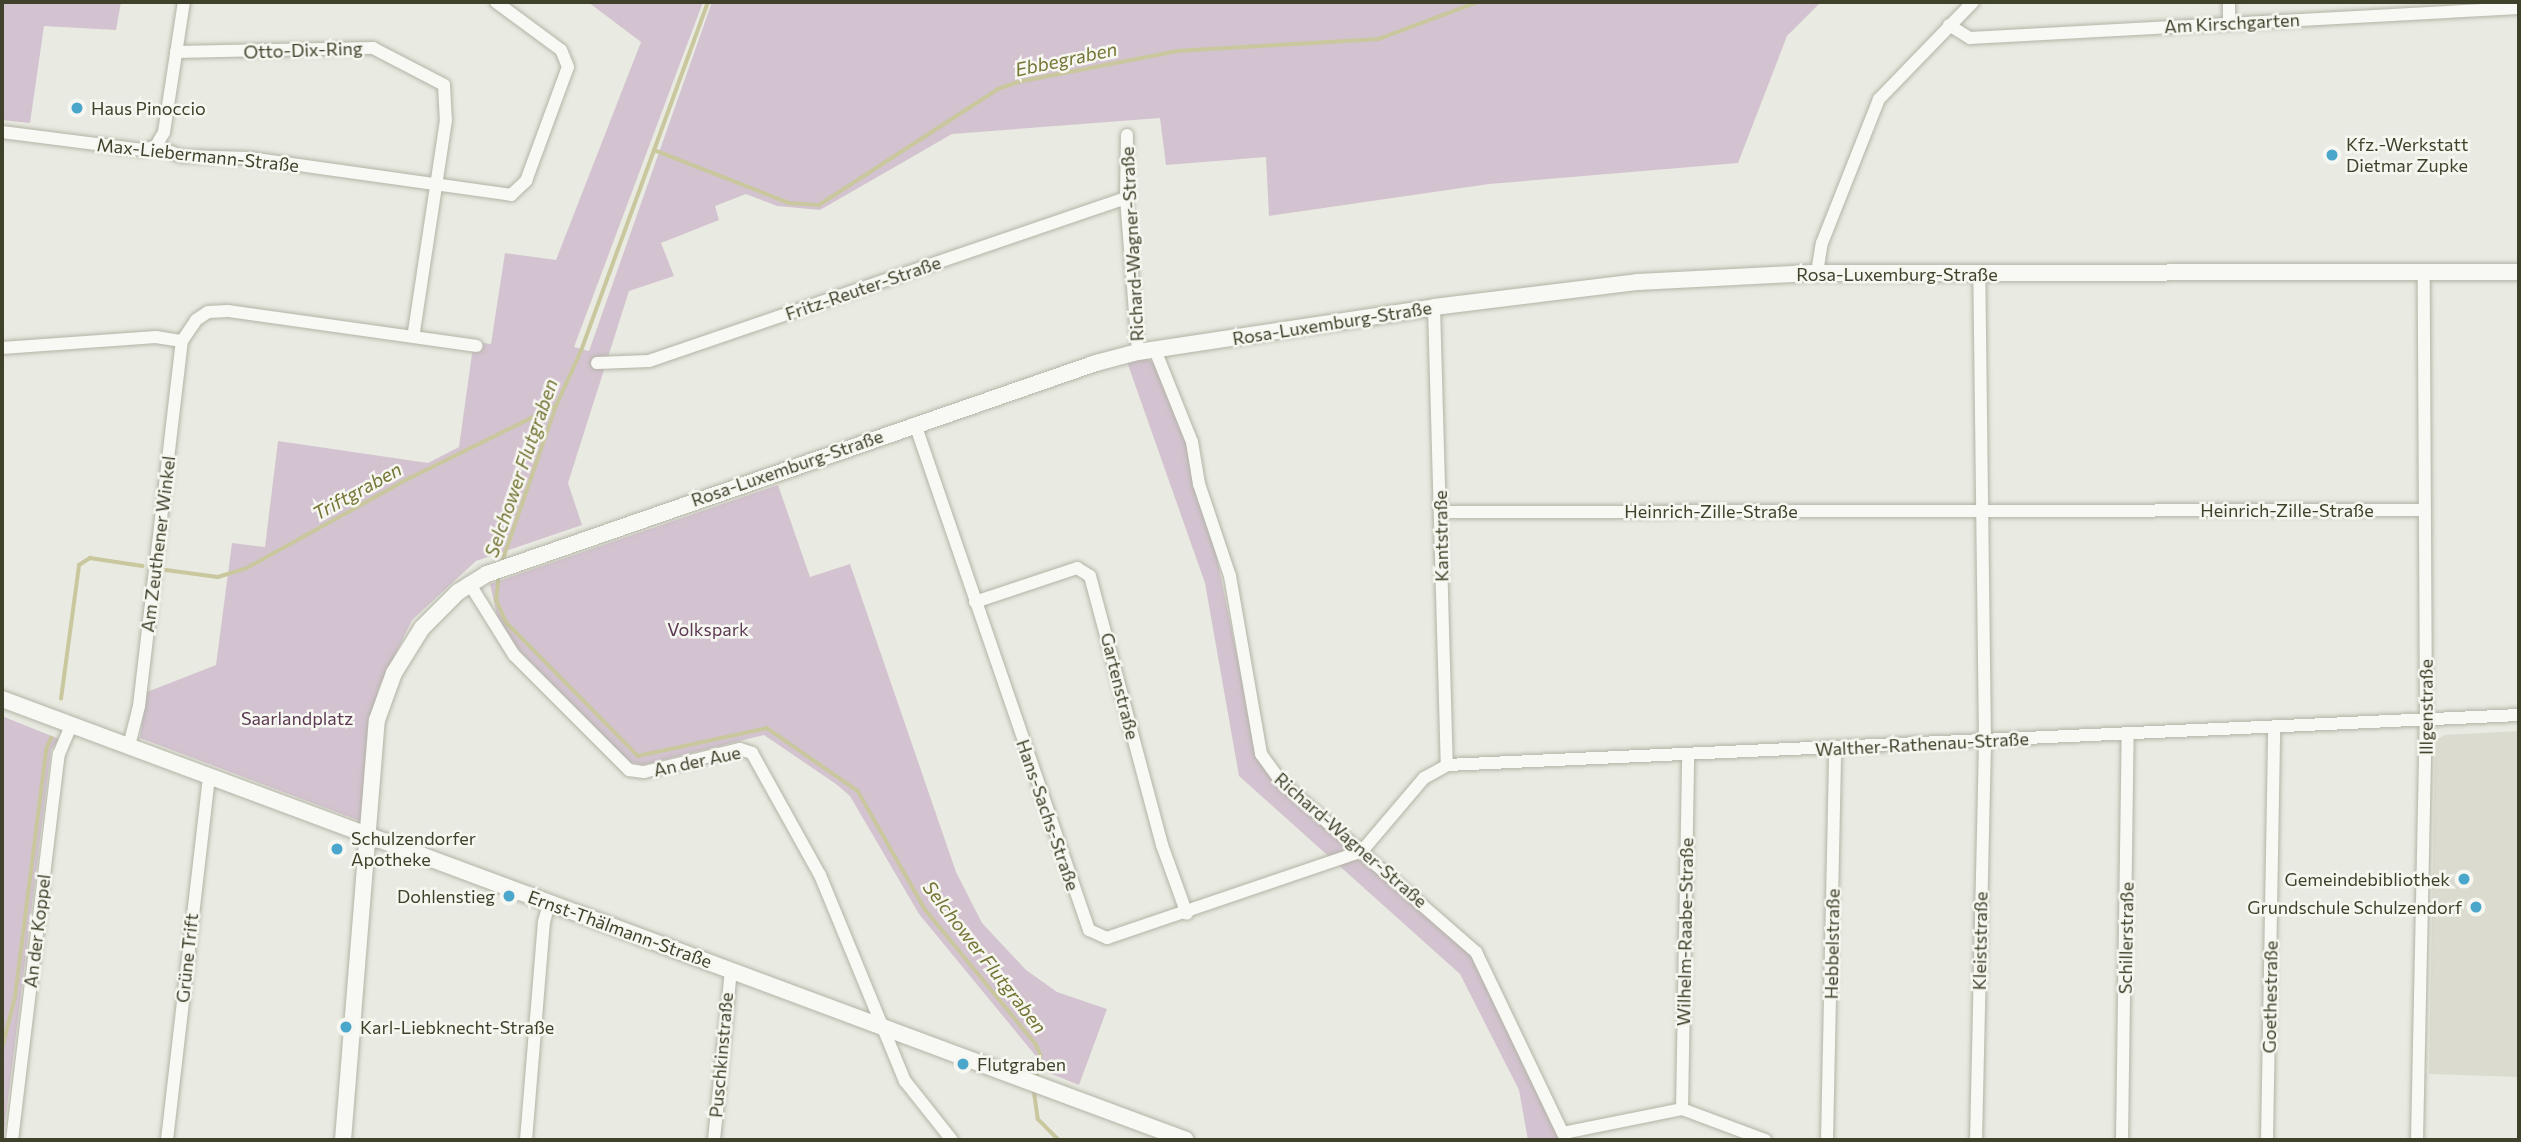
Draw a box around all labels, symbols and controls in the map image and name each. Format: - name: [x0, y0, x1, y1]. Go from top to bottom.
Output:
- street label: Am Kirschgarten: [2164, 9, 2300, 37]
- street label: Otto-Dix-Ring: [243, 37, 363, 63]
- water label: Ebbegraben: [1013, 37, 1119, 81]
- place label: Haus Pinoccio: [91, 97, 206, 119]
- marker: Haus Pinoccio: [69, 100, 85, 116]
- street label: Max-Liebermann-Straße: [96, 134, 300, 176]
- place label: Kfz.-Werkstatt Dietmar Zupke: [2346, 134, 2468, 176]
- street label: Richard-Wagner-Straße: [1116, 146, 1148, 342]
- marker: Kfz.-Werkstatt Dietmar Zupke: [2324, 147, 2340, 163]
- street label: Fritz-Reuter-Straße: [782, 251, 944, 325]
- street label: Rosa-Luxemburg-Straße: [1796, 263, 1998, 285]
- street label: Rosa-Luxemburg-Straße: [1231, 297, 1433, 349]
- water label: Selchower Flutgraben: [480, 376, 562, 560]
- street label: Rosa-Luxemburg-Straße: [688, 425, 886, 511]
- street label: Am Zeuthener Winkel: [136, 455, 180, 633]
- water label: Triftgraben: [309, 457, 405, 525]
- street label: Kantstraße: [1429, 490, 1453, 582]
- street label: Heinrich-Zille-Straße: [2200, 499, 2374, 521]
- street label: Heinrich-Zille-Straße: [1624, 500, 1798, 522]
- park label: Volkspark: [667, 618, 749, 640]
- street label: Gartenstraße: [1096, 630, 1144, 742]
- street label: Illgenstraße: [2415, 659, 2437, 755]
- park label: Saarlandplatz: [241, 707, 353, 729]
- street label: Walther-Rathenau-Straße: [1815, 728, 2029, 760]
- street label: Hans-Sachs-Straße: [1012, 737, 1084, 893]
- street label: An der Aue: [651, 741, 743, 781]
- street label: Richard-Wagner-Straße: [1270, 768, 1432, 912]
- place label: Schulzendorfer Apotheke: [351, 828, 476, 870]
- street label: Wilhelm-Raabe-Straße: [1673, 838, 1697, 1026]
- marker: Schulzendorfer Apotheke: [329, 841, 345, 857]
- place label: Gemeindebibliothek: [2285, 868, 2450, 890]
- marker: Gemeindebibliothek: [2456, 871, 2472, 887]
- street label: An der Koppel: [19, 873, 55, 989]
- water label: Selchower Flutgraben: [918, 876, 1052, 1038]
- street label: Schillerstraße: [2114, 882, 2138, 994]
- place label: Dohlenstieg: [397, 885, 495, 907]
- street label: Ernst-Thälmann-Straße: [525, 886, 715, 972]
- marker: Dohlenstieg: [501, 888, 517, 904]
- street label: Hebbelstraße: [1820, 888, 1844, 1000]
- street label: Kleiststraße: [1968, 891, 1992, 991]
- place label: Grundschule Schulzendorf: [2247, 896, 2462, 918]
- marker: Grundschule Schulzendorf: [2468, 899, 2484, 915]
- street label: Grüne Trift: [172, 912, 202, 1004]
- street label: Goethestraße: [2258, 940, 2282, 1054]
- street label: Puschkinstraße: [705, 991, 737, 1119]
- place label: Karl-Liebknecht-Straße: [360, 1016, 554, 1038]
- marker: Karl-Liebknecht-Straße: [338, 1019, 354, 1035]
- place label: Flutgraben: [977, 1053, 1066, 1075]
- marker: Flutgraben: [955, 1056, 971, 1072]

